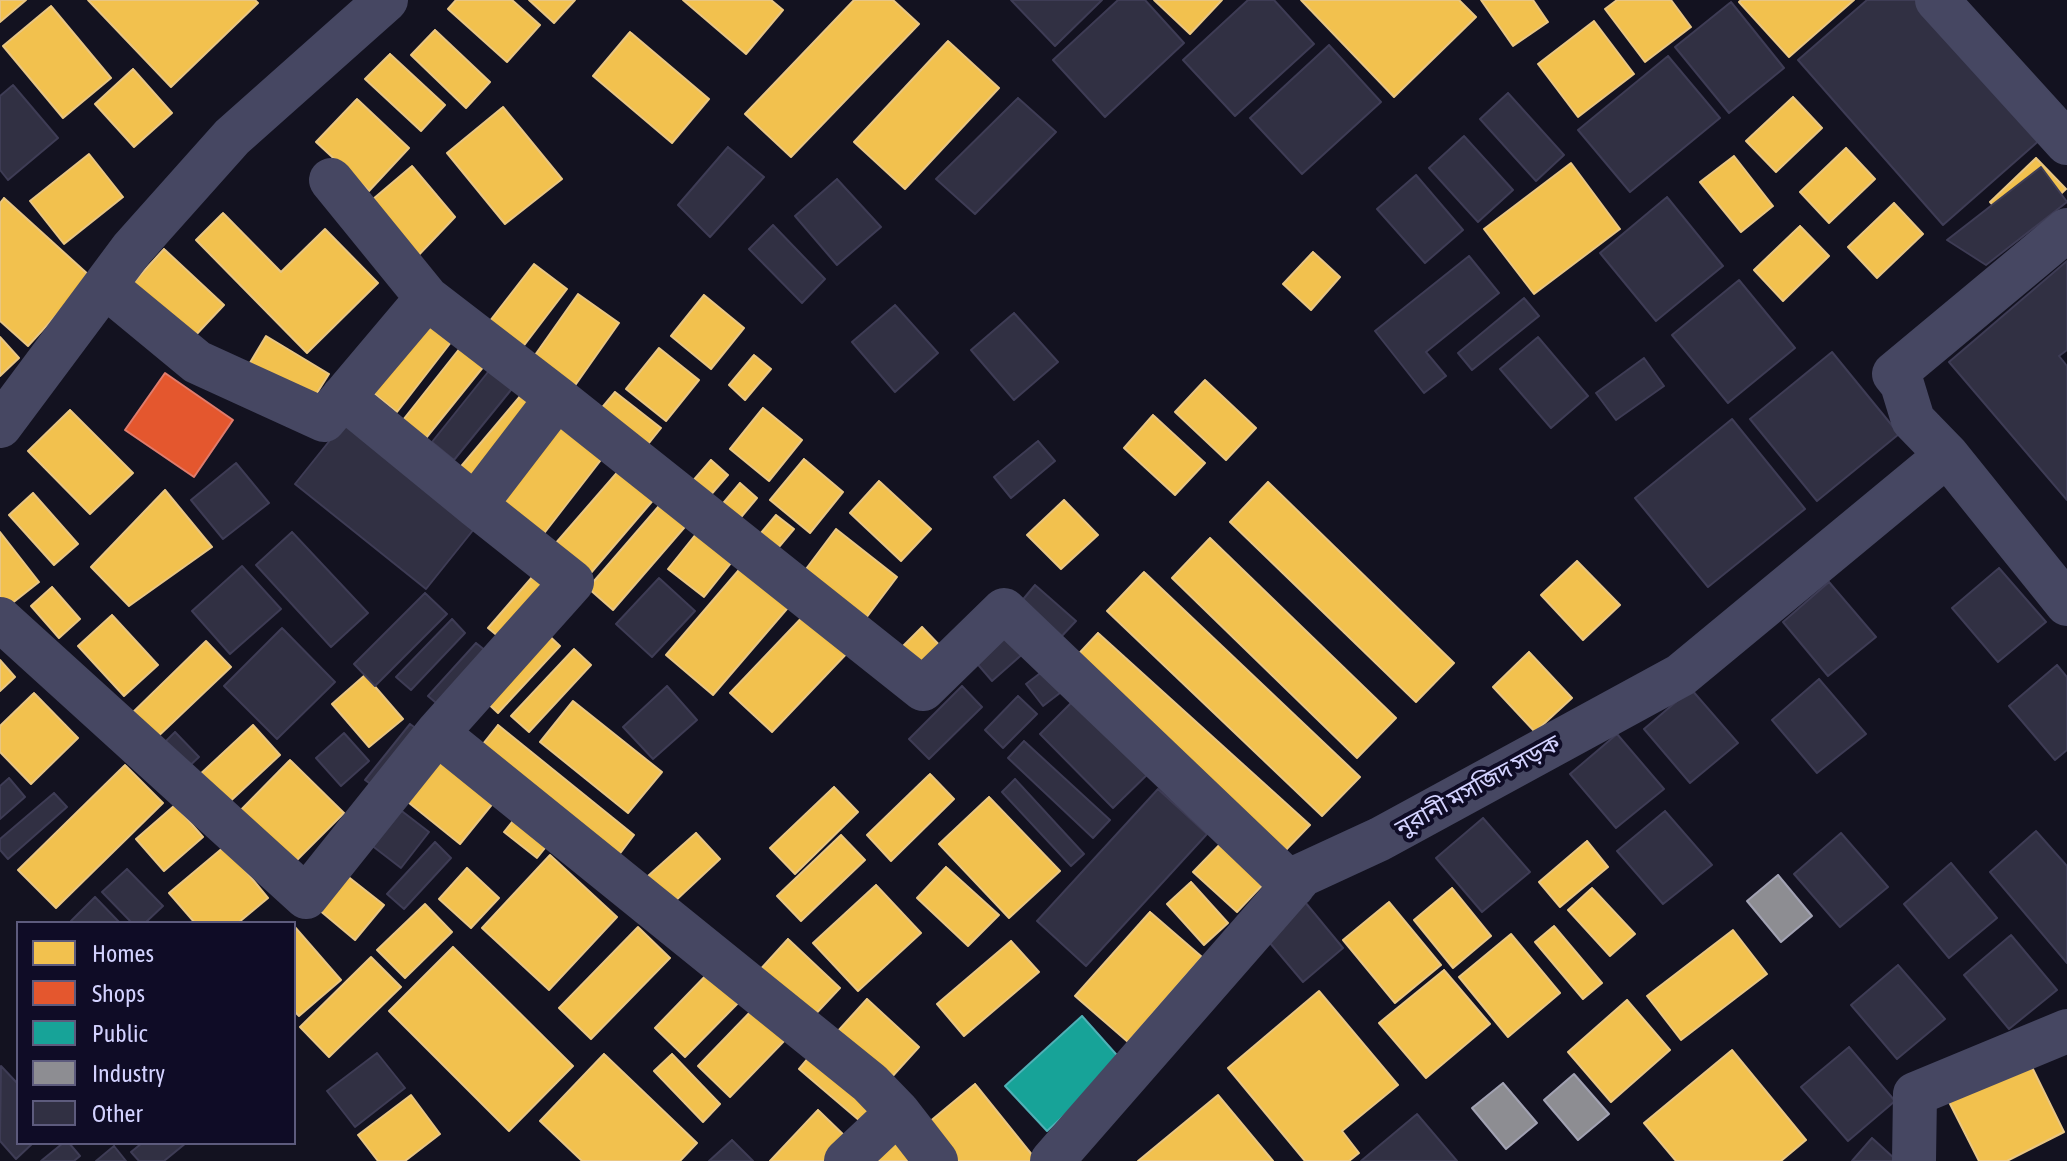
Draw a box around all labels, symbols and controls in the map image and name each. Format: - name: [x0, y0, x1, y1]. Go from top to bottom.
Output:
- street label: নুরানী মসজিদ সড়ক: [1391, 729, 1565, 843]
- legend: [16, 921, 296, 1145]
- text: Homes: [92, 940, 154, 967]
- text: Shops: [92, 980, 145, 1007]
- text: Public: [92, 1020, 148, 1047]
- text: Industry: [92, 1060, 165, 1087]
- text: Other: [92, 1100, 143, 1127]

